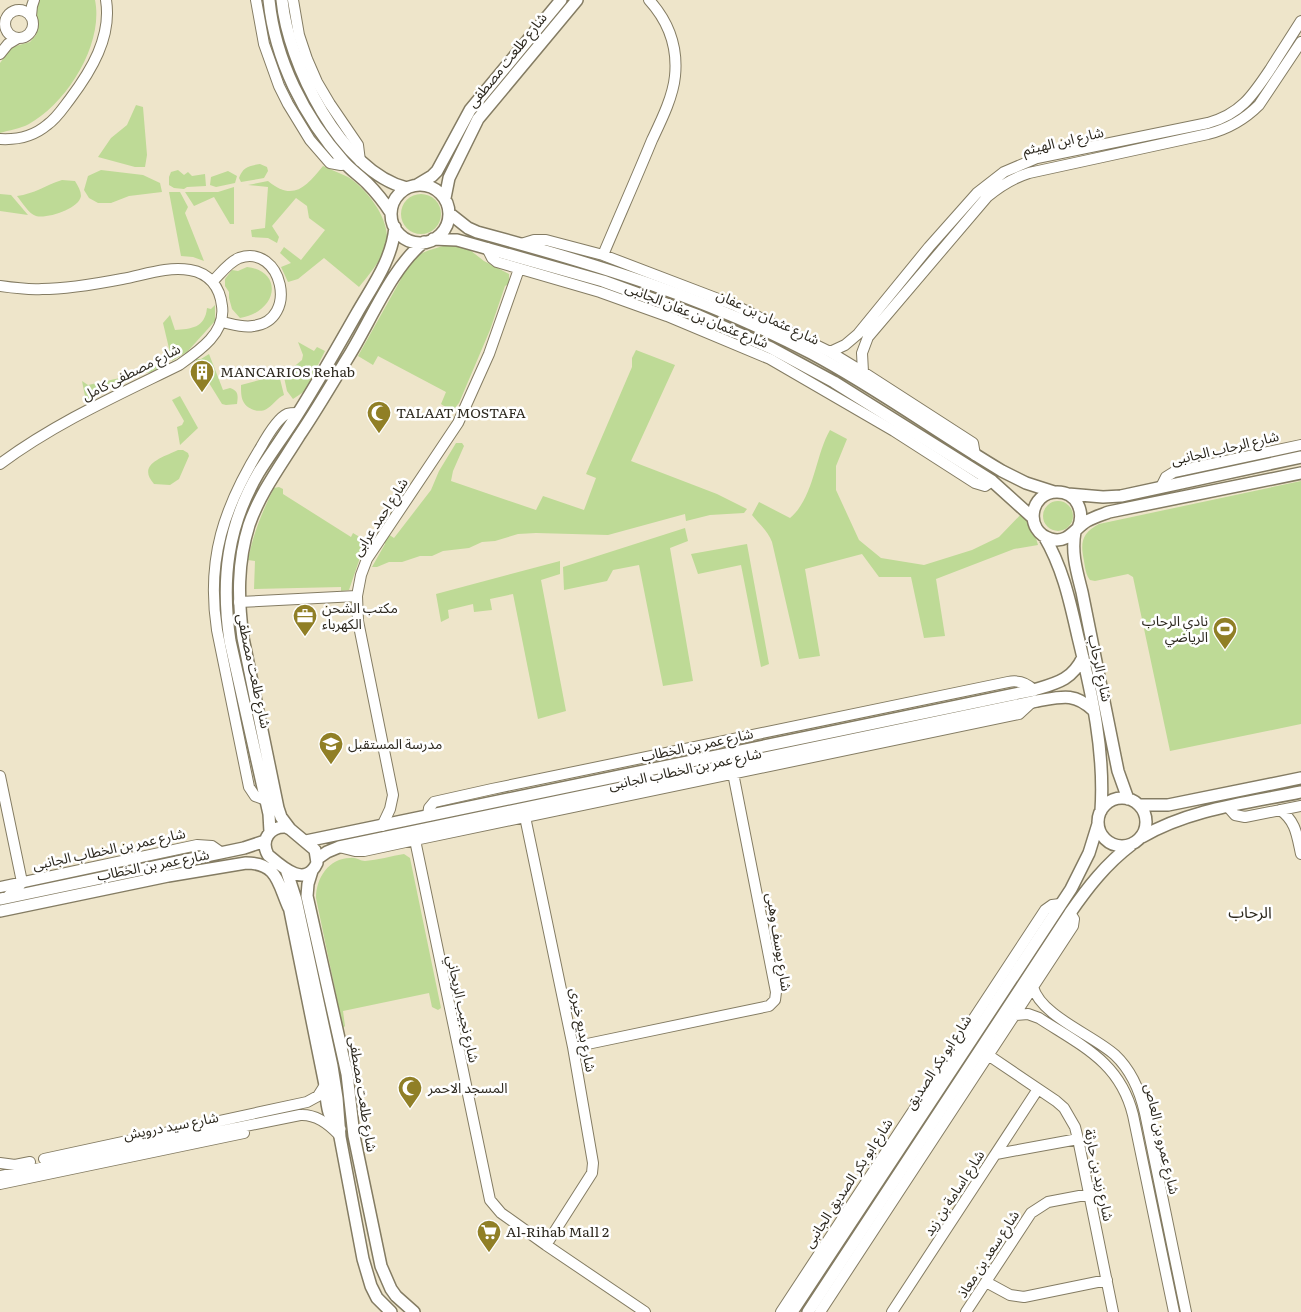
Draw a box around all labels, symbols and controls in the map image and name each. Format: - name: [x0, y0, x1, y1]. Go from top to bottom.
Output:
- street label: شارع طلعت مصطفى: [462, 8, 552, 112]
- street label: شارع ابن الهيثم: [1020, 121, 1106, 161]
- street label: شارع عثمان بن عفان الجانبى: [623, 279, 771, 351]
- street label: شارع عثمان بن عفان: [714, 286, 822, 348]
- street label: شارع مصطفى كامل: [78, 338, 184, 406]
- building icon: MANCARIOS Rehab: [189, 359, 215, 393]
- place label: MANCARIOS Rehab: [220, 361, 355, 381]
- mosque icon: TALAAT MOSTAFA: [366, 400, 392, 434]
- place label: TALAAT MOSTAFA: [396, 402, 527, 422]
- street label: شارع الرحاب الجانبى: [1169, 425, 1281, 471]
- street label: شارع احمد عرابى: [346, 473, 414, 561]
- place label: مكتب الشحن الكهرباء: [322, 597, 398, 633]
- office icon: مكتب الشحن الكهرباء: [292, 603, 318, 637]
- place label: نادي الرحاب الرياضي: [1142, 610, 1208, 648]
- street label: شارع طلعت مصطفى: [231, 611, 277, 731]
- sports icon: نادي الرحاب الرياضي: [1212, 616, 1238, 650]
- street label: شارع الرحاب: [1082, 632, 1118, 704]
- street label: شارع عمر بن الخطاب: [639, 722, 755, 768]
- school or university icon: مدرسة المستقبل: [318, 731, 344, 765]
- place label: مدرسة المستقبل: [348, 733, 442, 753]
- street label: شارع عمر بن الخطاب الجانبى: [607, 742, 764, 796]
- street label: شارع عمر بن الخطاب الجانبى: [31, 825, 187, 873]
- street label: شارع عمر بن الخطاب: [95, 846, 211, 884]
- street label: شارع يوسف وهبى: [760, 891, 798, 993]
- district label: الرحاب: [1228, 899, 1272, 923]
- street label: شارع نجيب الريحاني: [441, 953, 485, 1065]
- street label: شارع بديع خيرى: [564, 986, 602, 1074]
- street label: شارع ابو بكر الصديق: [899, 1010, 977, 1114]
- street label: شارع طلعت مصطفى: [343, 1035, 383, 1154]
- mosque icon: المسجد الاحمر: [397, 1075, 423, 1109]
- place label: المسجد الاحمر: [427, 1077, 508, 1097]
- street label: شارع عمرو بن العاص: [1139, 1081, 1185, 1197]
- street label: شارع سيد درويش: [122, 1106, 221, 1146]
- street label: شارع ابو بكر الصديق الجانبى: [798, 1114, 898, 1252]
- street label: شارع زيد بن حارثة: [1078, 1127, 1120, 1223]
- street label: شارع اسامة بن زيد: [918, 1146, 990, 1240]
- street label: شارع سعد بن معاذ: [951, 1206, 1025, 1302]
- supermarket icon: Al-Rihab Mall 2: [476, 1219, 502, 1253]
- place label: Al-Rihab Mall 2: [506, 1221, 609, 1241]

